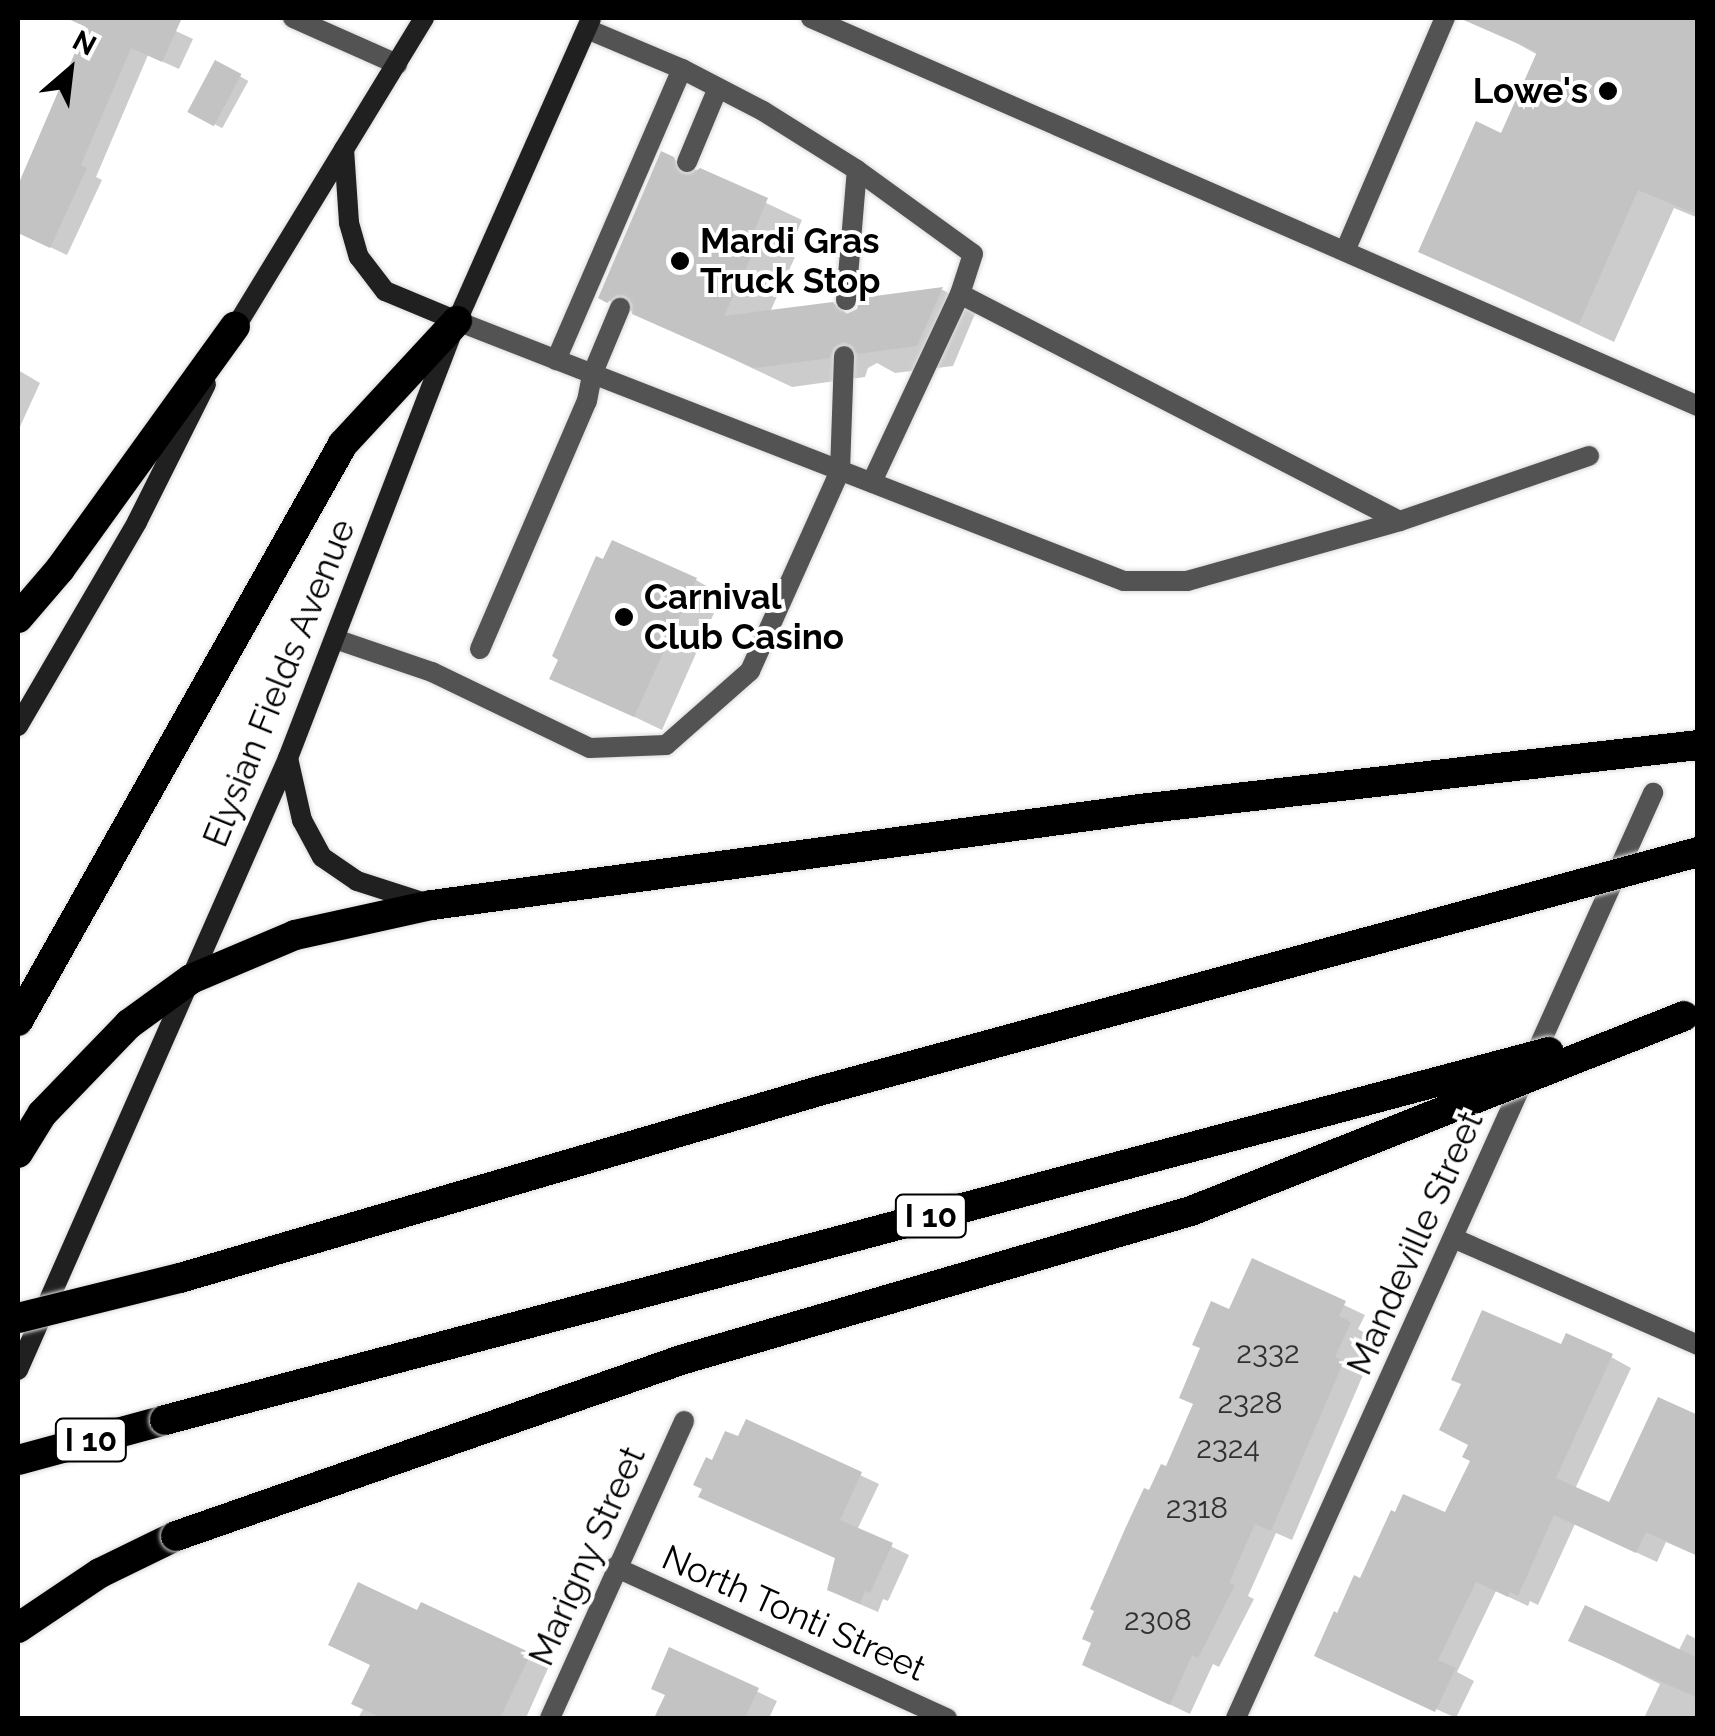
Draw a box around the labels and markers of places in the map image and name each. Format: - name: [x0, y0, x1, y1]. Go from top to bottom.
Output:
- place label: Lowe's: [1473, 70, 1588, 112]
- marker: Lowe's: [1597, 80, 1619, 102]
- place label: Mardi Gras Truck Stop: [700, 220, 880, 302]
- marker: Mardi Gras Truck Stop: [669, 250, 691, 272]
- place label: Carnival Club Casino: [644, 576, 844, 658]
- marker: Carnival Club Casino: [613, 606, 635, 628]

